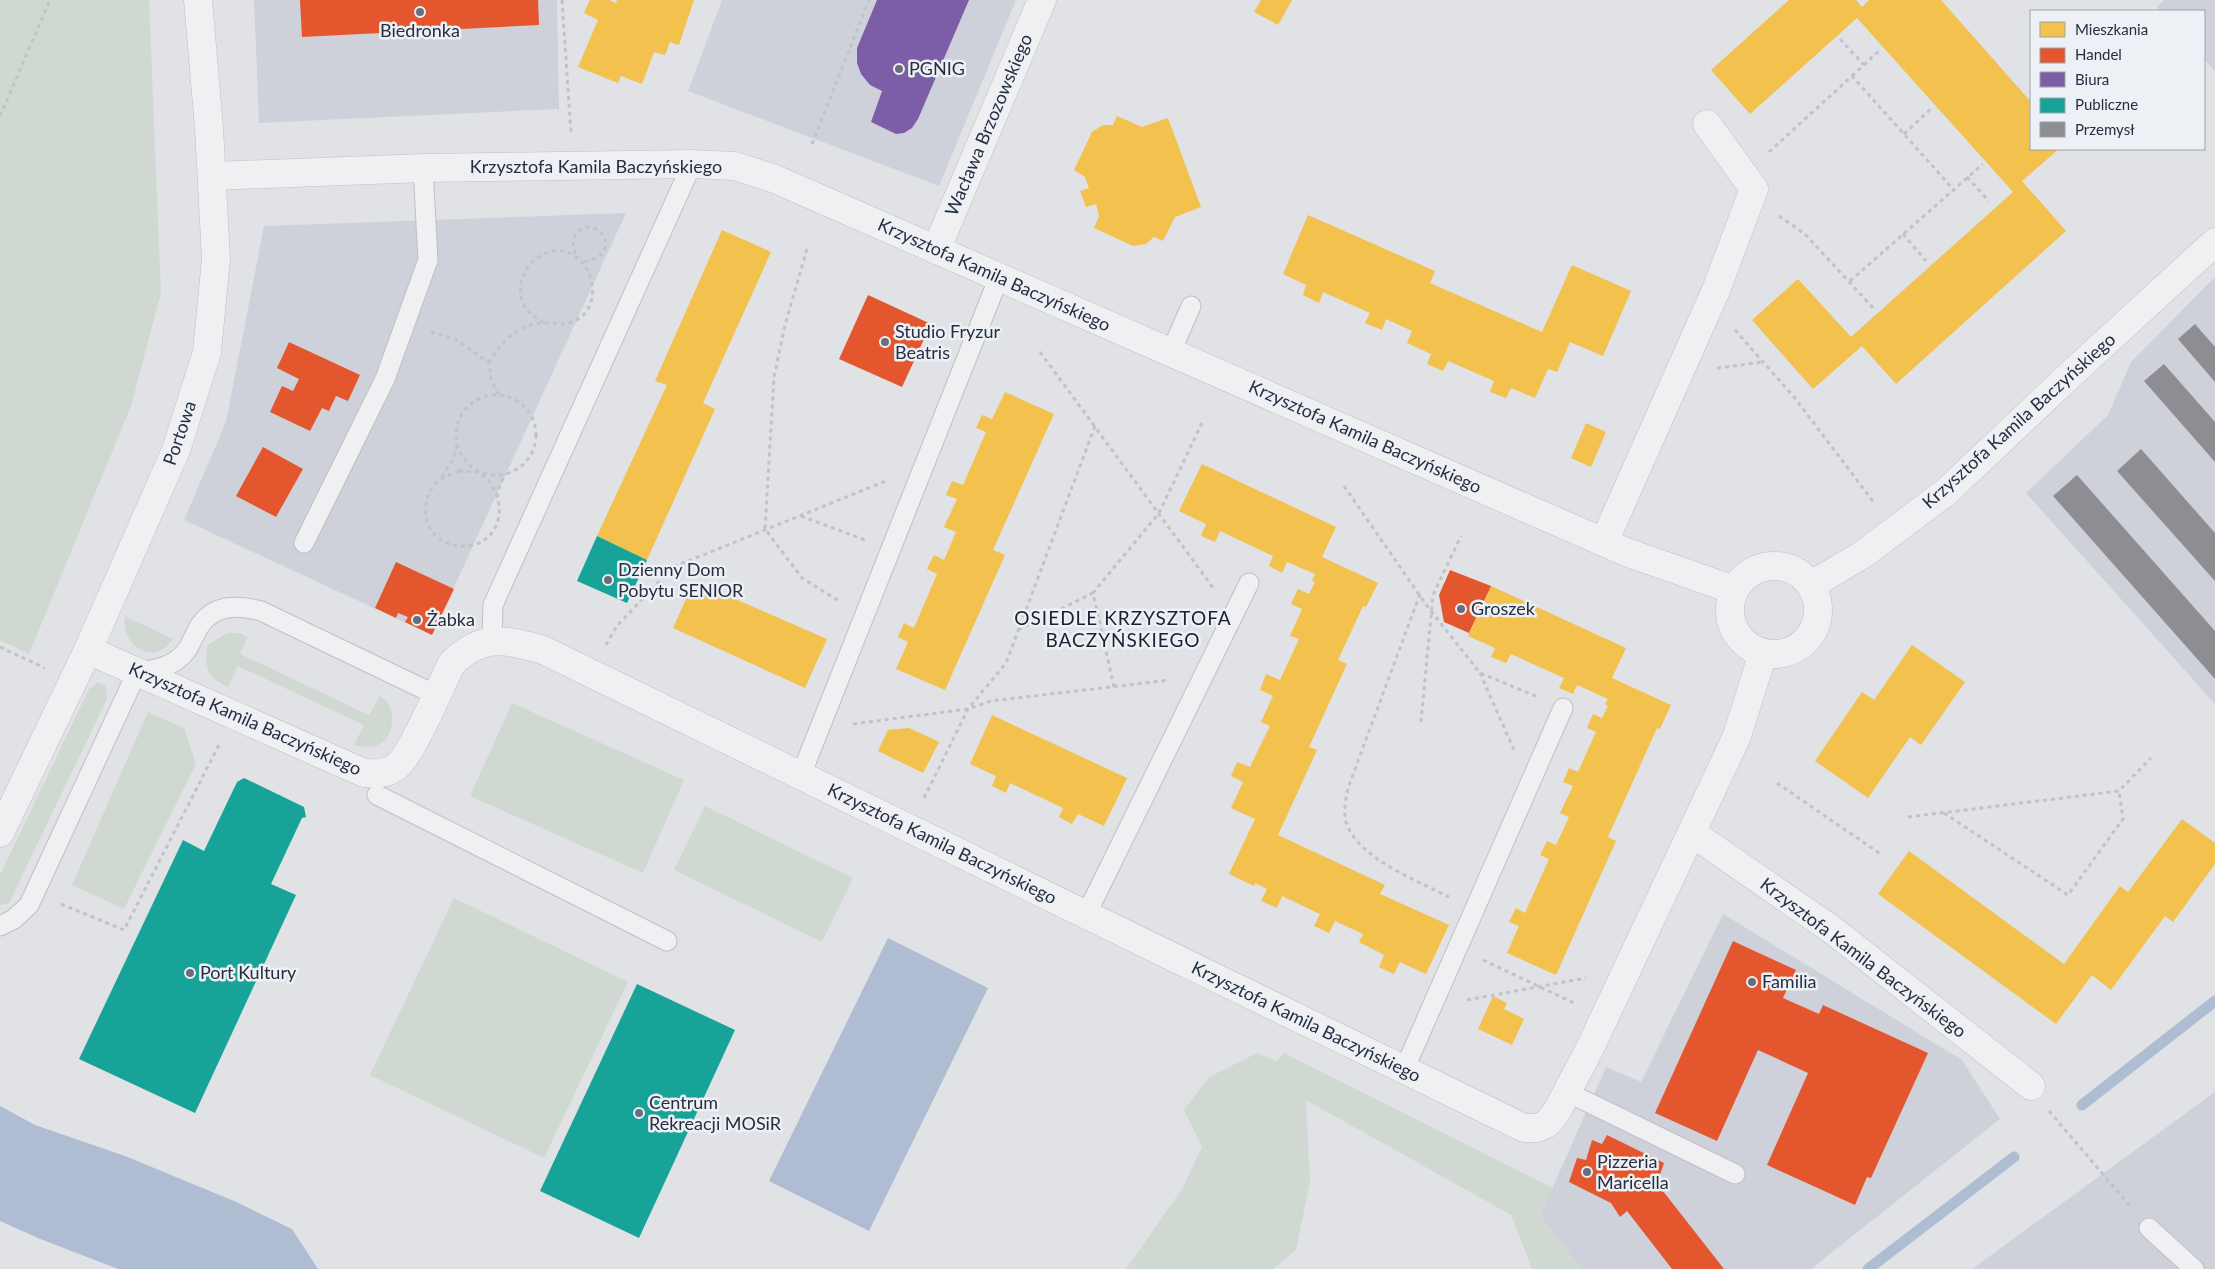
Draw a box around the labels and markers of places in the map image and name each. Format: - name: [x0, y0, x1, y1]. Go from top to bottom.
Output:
- marker: Biedronka: [414, 6, 426, 18]
- place label: Biedronka: [380, 19, 460, 41]
- place label: PGNIG: [909, 57, 965, 79]
- marker: PGNIG: [893, 63, 905, 75]
- place label: Studio Fryzur Beatris: [895, 320, 1000, 363]
- marker: Studio Fryzur Beatris: [879, 336, 891, 348]
- place label: Dzienny Dom Pobytu SENIOR: [618, 558, 744, 601]
- marker: Dzienny Dom Pobytu SENIOR: [602, 574, 614, 586]
- place label: Groszek: [1471, 597, 1536, 619]
- marker: Groszek: [1455, 603, 1467, 615]
- place label: Żabka: [427, 608, 475, 630]
- marker: Żabka: [411, 614, 423, 626]
- place label: Port Kultury: [200, 961, 297, 983]
- marker: Port Kultury: [184, 967, 196, 979]
- place label: Familia: [1762, 970, 1817, 992]
- marker: Familia: [1746, 976, 1758, 988]
- place label: Centrum Rekreacji MOSiR: [649, 1091, 782, 1134]
- marker: Centrum Rekreacji MOSiR: [633, 1107, 645, 1119]
- place label: Pizzeria Maricella: [1597, 1150, 1669, 1193]
- marker: Pizzeria Maricella: [1581, 1166, 1593, 1178]

